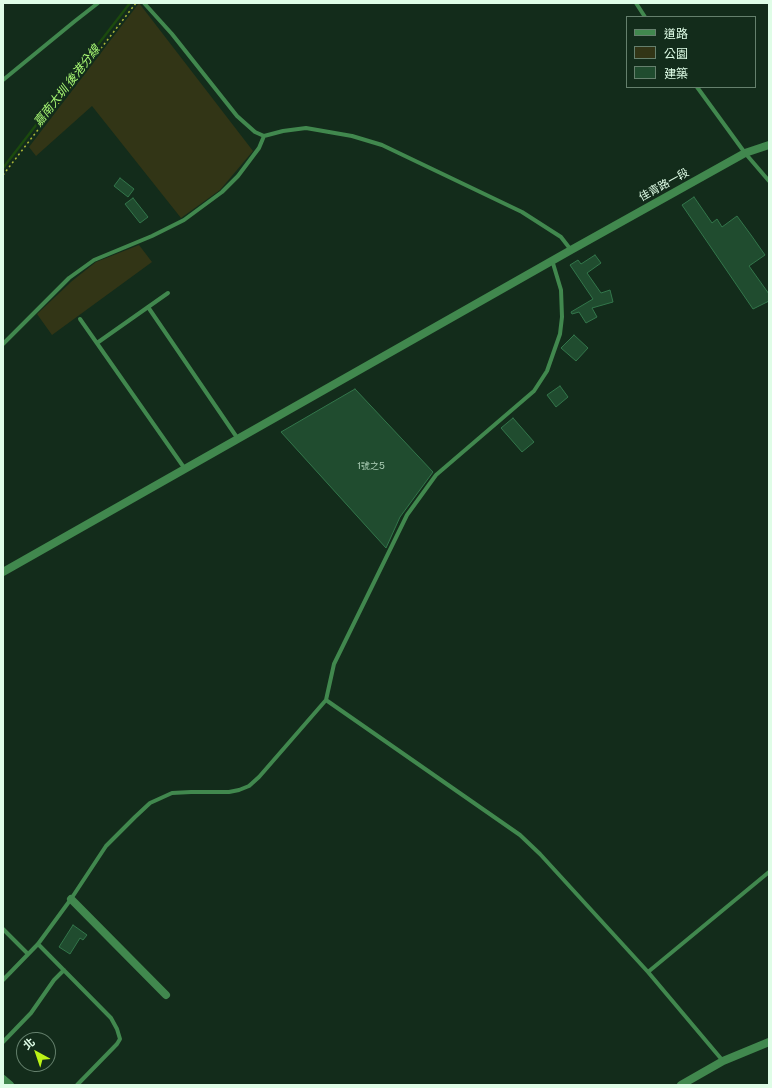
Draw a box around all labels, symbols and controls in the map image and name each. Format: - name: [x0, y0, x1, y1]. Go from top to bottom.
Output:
- legend: [626, 16, 756, 88]
- text: 道路: [664, 27, 688, 41]
- water label: 嘉南大圳 後港分線: [31, 43, 103, 129]
- text: 公園: [664, 47, 688, 61]
- text: 建築: [664, 67, 688, 81]
- street label: 佳青路一段: [637, 166, 691, 204]
- house number: 1號之5: [357, 461, 385, 471]
- north arrow: [16, 1032, 56, 1072]
- text: 北: [21, 1035, 37, 1052]

